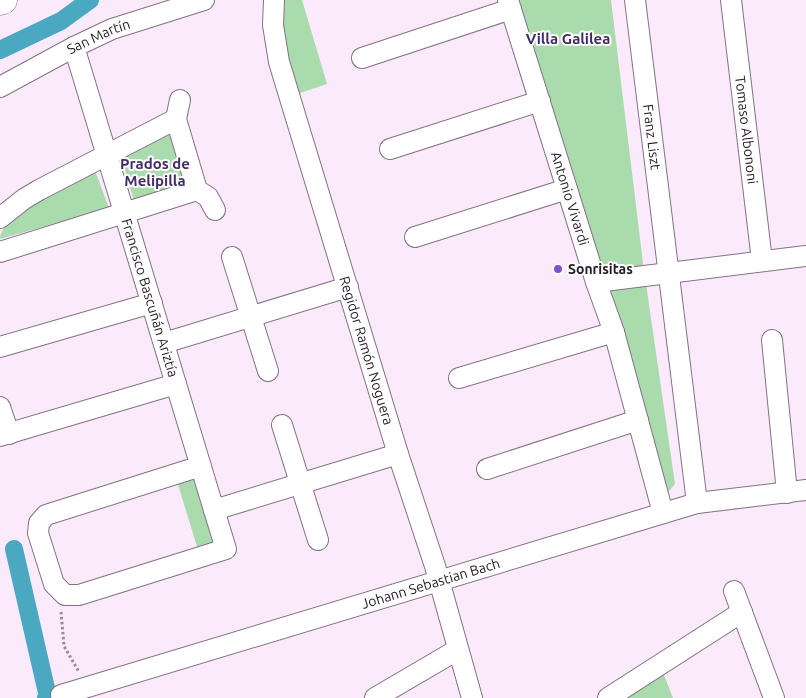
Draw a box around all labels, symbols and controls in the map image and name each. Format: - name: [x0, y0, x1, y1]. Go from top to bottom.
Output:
- street label: San Martín: [64, 16, 132, 57]
- district label: Villa Galilea: [526, 30, 610, 47]
- street label: Tomaso Albononi: [732, 75, 761, 185]
- street label: Franz Liszt: [640, 103, 664, 171]
- street label: Antonio Vivardi: [548, 150, 592, 247]
- district label: Prados de Melipilla: [120, 155, 190, 189]
- street label: Francisco Bascuñán Ariztía: [118, 216, 181, 379]
- place label: Sonrisitas: [568, 261, 633, 277]
- marker: Sonrisitas: [552, 263, 564, 275]
- street label: Regidor Ramón Noguera: [336, 274, 397, 427]
- street label: Johann Sebastian Bach: [359, 555, 502, 612]

